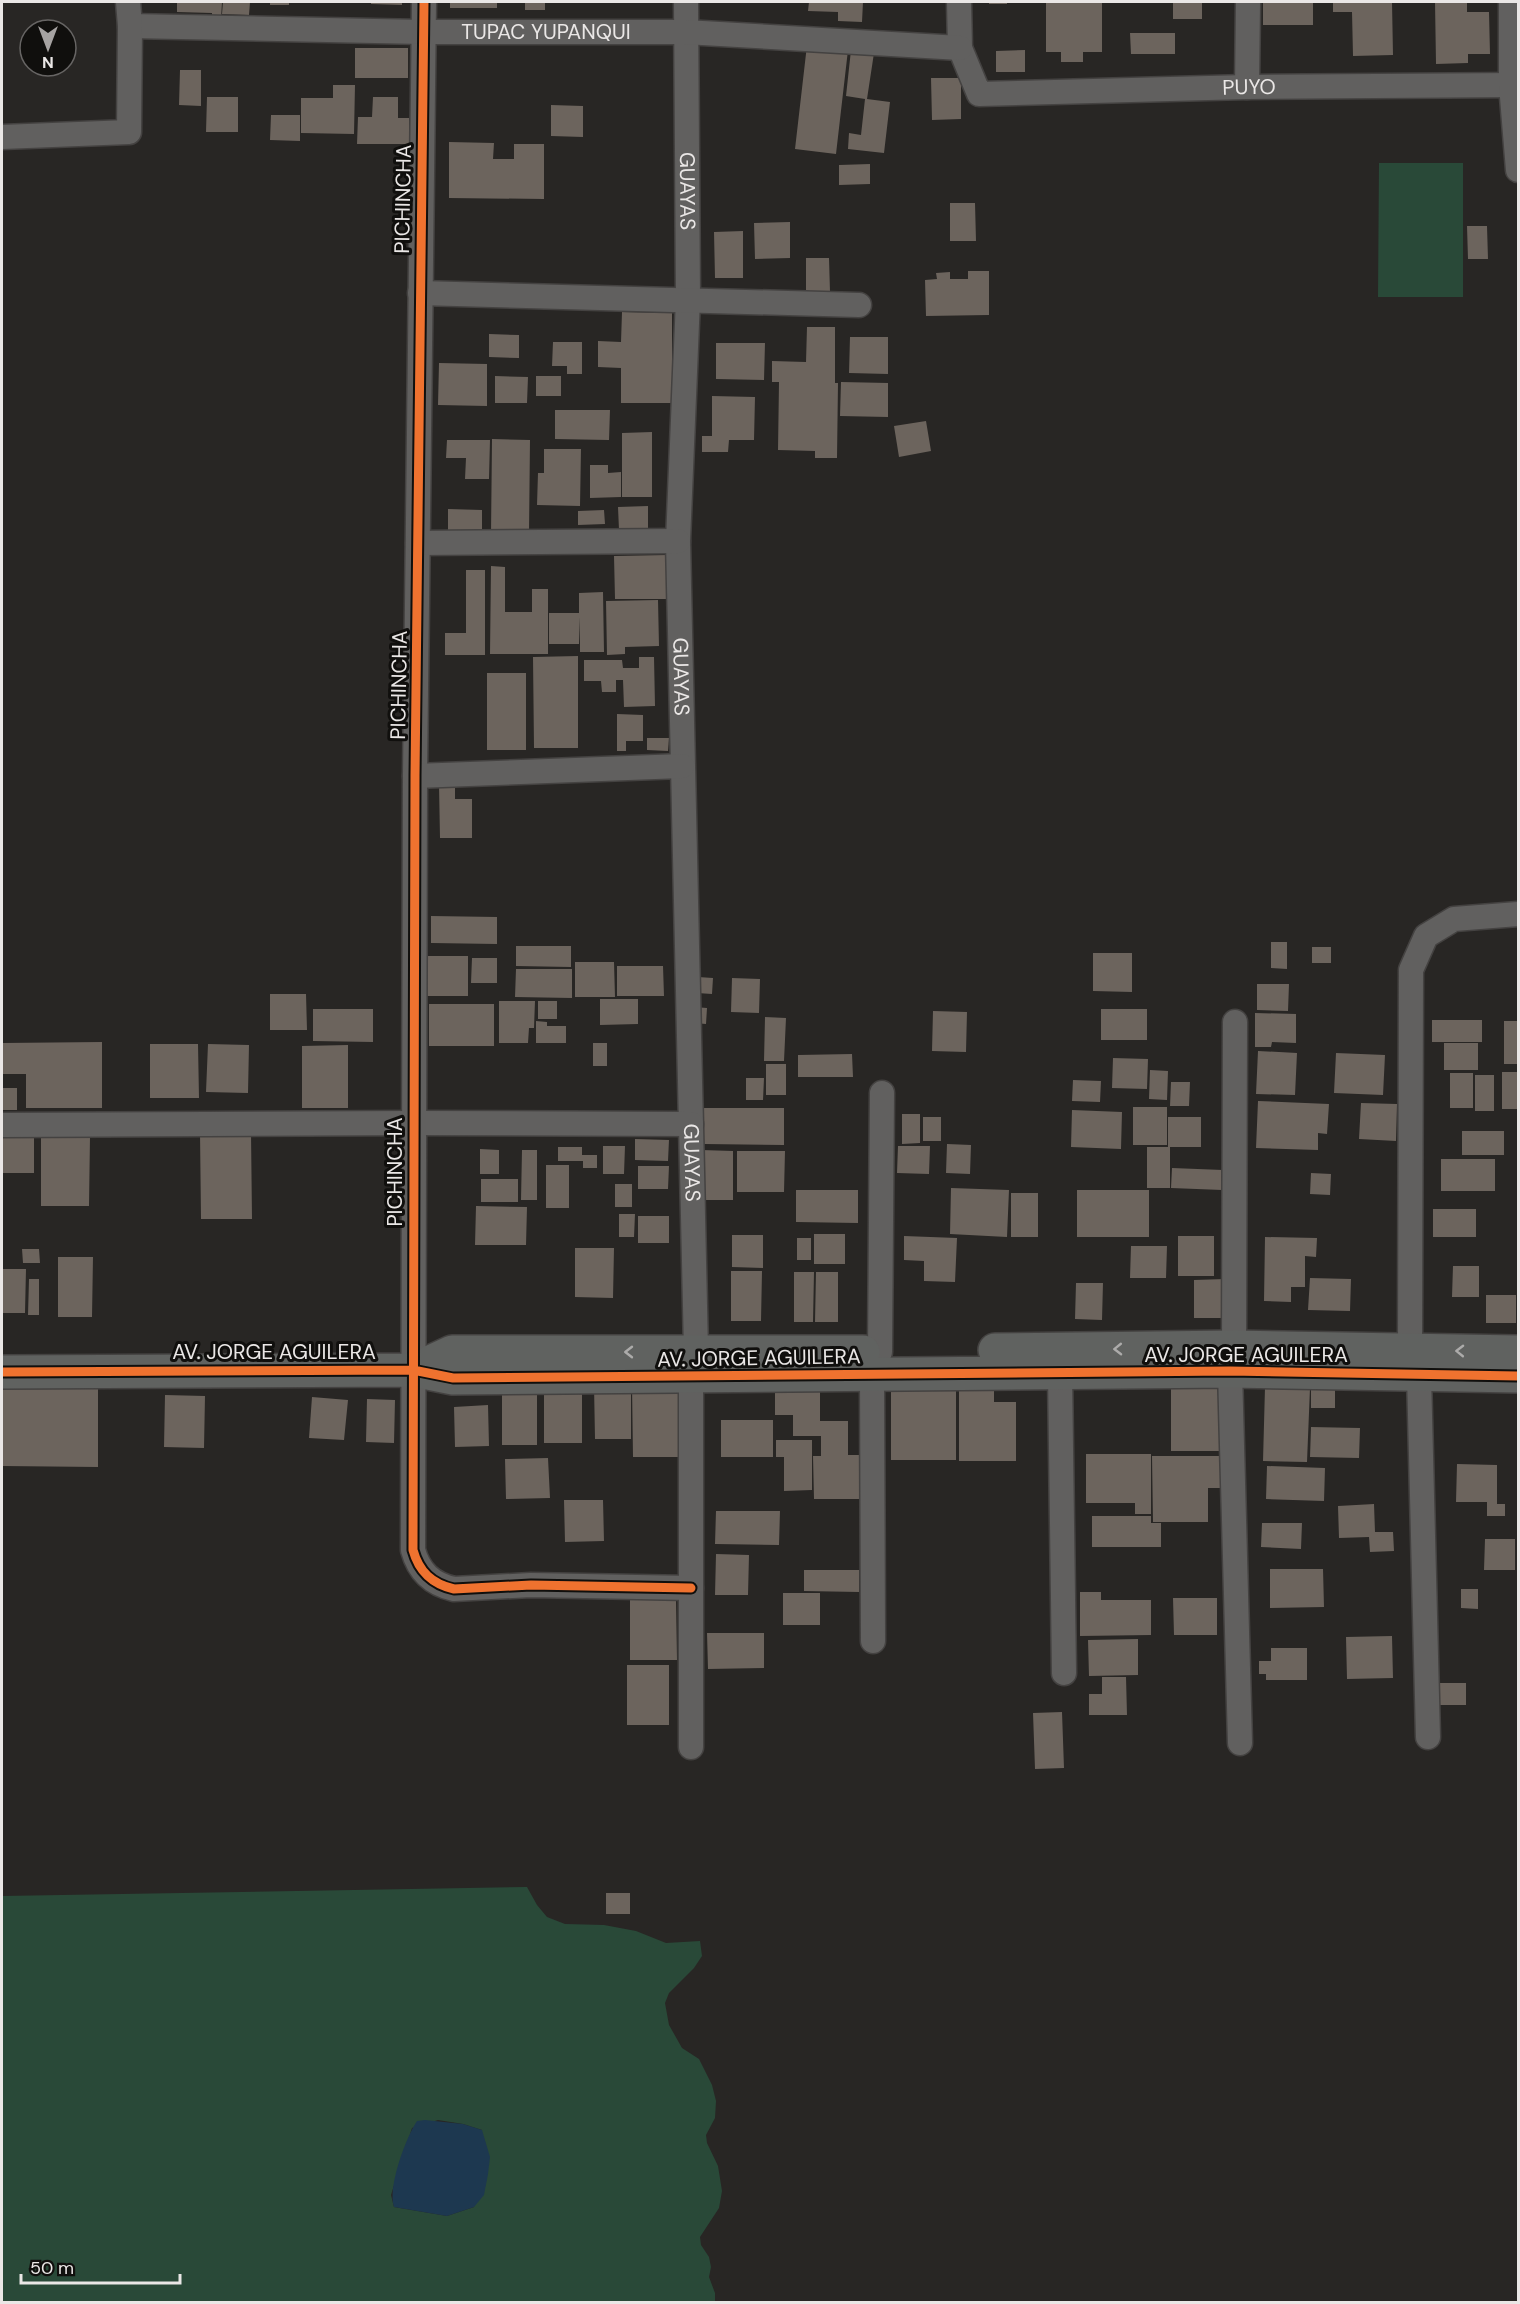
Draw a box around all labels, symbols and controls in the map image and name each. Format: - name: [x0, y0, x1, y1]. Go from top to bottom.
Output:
- north arrow: [18, 18, 78, 78]
- street label: TUPAC YUPANQUI: [461, 18, 631, 46]
- text: N: [42, 52, 54, 73]
- street label: PUYO: [1222, 73, 1276, 102]
- street label: PICHINCHA: [388, 144, 418, 254]
- street label: GUAYAS: [673, 152, 702, 230]
- street label: PICHINCHA: [384, 630, 414, 740]
- street label: GUAYAS: [666, 637, 696, 716]
- street label: PICHINCHA: [381, 1117, 409, 1227]
- street label: GUAYAS: [677, 1123, 707, 1202]
- street label: AV. JORGE AGUILERA: [172, 1338, 376, 1366]
- street label: AV. JORGE AGUILERA: [1144, 1341, 1348, 1369]
- street label: AV. JORGE AGUILERA: [657, 1342, 861, 1374]
- one-way arrow: [1114, 1343, 1123, 1355]
- one-way arrow: [1456, 1345, 1465, 1357]
- one-way arrow: [625, 1346, 634, 1358]
- scale bar: [21, 2247, 180, 2285]
- text: 50 m: [30, 2256, 74, 2280]

